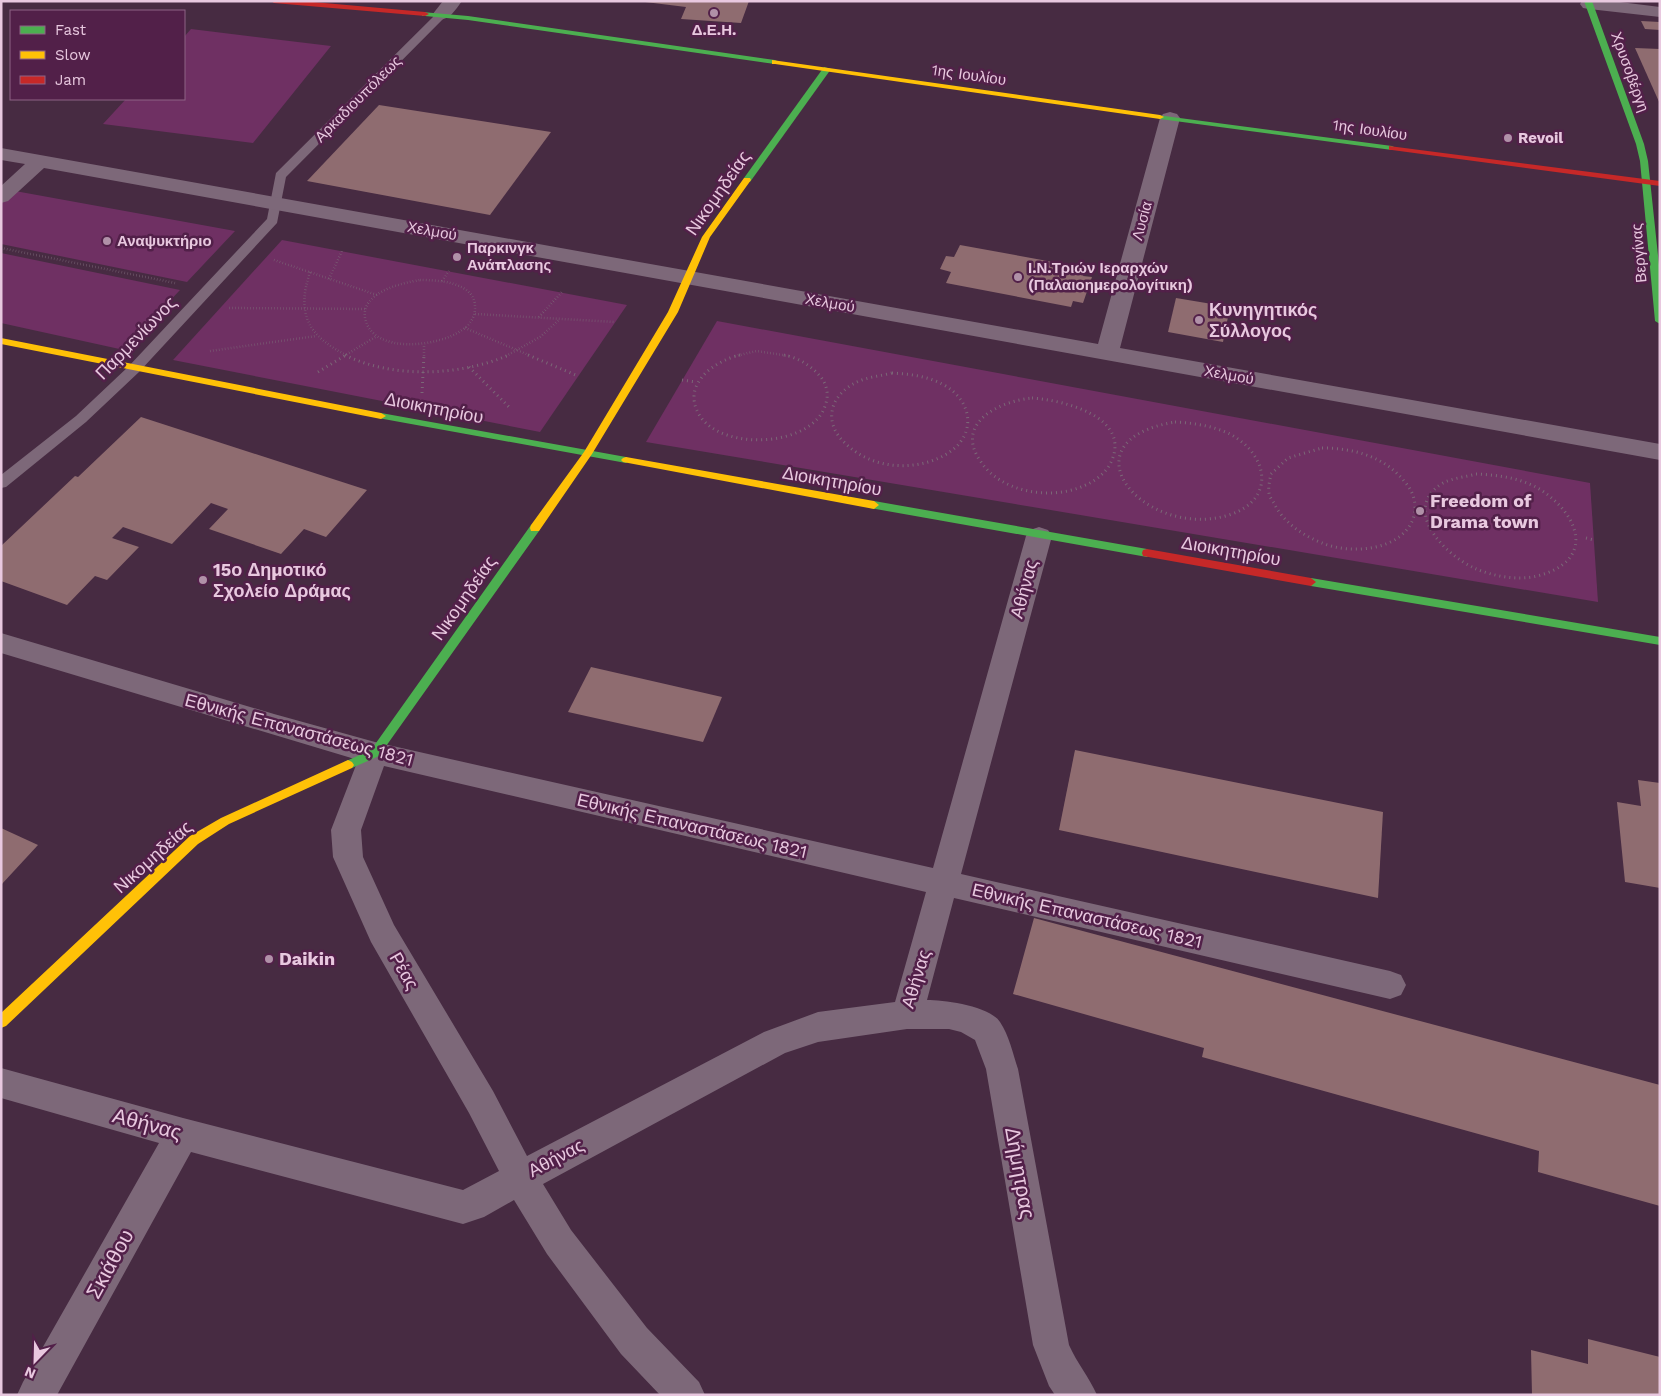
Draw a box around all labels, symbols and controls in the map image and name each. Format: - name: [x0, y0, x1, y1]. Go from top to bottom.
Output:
- marker: Δ.Ε.Η.: [708, 7, 720, 19]
- legend: [10, 10, 185, 100]
- text: Fast: [55, 21, 87, 39]
- place label: Δ.Ε.Η.: [692, 21, 736, 39]
- street label: Χρυσοβέργη: [1607, 29, 1653, 115]
- text: Slow: [55, 46, 91, 64]
- street label: Αρκαδιουπόλεως: [311, 52, 405, 146]
- street label: 1ης Ιουλίου: [931, 61, 1007, 89]
- text: Jam: [55, 71, 86, 89]
- street label: 1ης Ιουλίου: [1332, 116, 1408, 144]
- place label: Revoil: [1518, 129, 1563, 147]
- marker: Revoil: [1502, 132, 1514, 144]
- street label: Νικομηδείας: [681, 146, 755, 239]
- street label: Λυσία: [1128, 199, 1156, 242]
- street label: Χελμού: [406, 218, 458, 244]
- street label: Βεργίνας: [1627, 223, 1651, 283]
- place label: Αναψυκτήριο: [117, 232, 212, 250]
- marker: Αναψυκτήριο: [101, 235, 113, 247]
- place label: Παρκινγκ Ανάπλασης: [467, 239, 551, 274]
- marker: Παρκινγκ Ανάπλασης: [451, 251, 463, 263]
- place label: Ι.Ν.Τριών Ιεραρχών (Παλαιοημερολογίτικη): [1028, 259, 1193, 294]
- marker: Ι.Ν.Τριών Ιεραρχών (Παλαιοημερολογίτικη): [1012, 271, 1024, 283]
- street label: Χελμού: [804, 290, 856, 316]
- street label: Παρμενίωνος: [91, 291, 181, 384]
- place label: Κυνηγητικός Σύλλογος: [1209, 299, 1317, 341]
- marker: Κυνηγητικός Σύλλογος: [1193, 314, 1205, 326]
- street label: Χελμού: [1203, 362, 1255, 388]
- street label: Διοικητηρίου: [383, 388, 485, 427]
- street label: Διοικητηρίου: [781, 461, 883, 500]
- place label: Freedom of Drama town: [1430, 490, 1539, 532]
- marker: Freedom of Drama town: [1414, 505, 1426, 517]
- street label: Διοικητηρίου: [1180, 531, 1282, 570]
- street label: Νικομηδείας: [427, 551, 501, 644]
- street label: Αθήνας: [1006, 557, 1042, 621]
- place label: 15ο Δημοτικό Σχολείο Δράμας: [213, 559, 351, 601]
- marker: 15ο Δημοτικό Σχολείο Δράμας: [197, 574, 209, 586]
- street label: Εθνικής Επαναστάσεως 1821: [183, 689, 416, 770]
- street label: Εθνικής Επαναστάσεως 1821: [575, 789, 809, 862]
- street label: Νικομηδείας: [109, 816, 196, 897]
- street label: Εθνικής Επαναστάσεως 1821: [970, 879, 1204, 952]
- street label: Αθήνας: [897, 947, 934, 1011]
- place label: Daikin: [279, 948, 335, 969]
- street label: Ρέας: [386, 949, 423, 993]
- marker: Daikin: [263, 953, 275, 965]
- street label: Αθήνας: [110, 1102, 184, 1145]
- street label: Δήμητρας: [1000, 1125, 1041, 1221]
- street label: Αθήνας: [524, 1134, 588, 1181]
- street label: Σκιάθου: [80, 1225, 139, 1303]
- north arrow: [10, 1336, 60, 1386]
- text: N: [22, 1364, 38, 1382]

